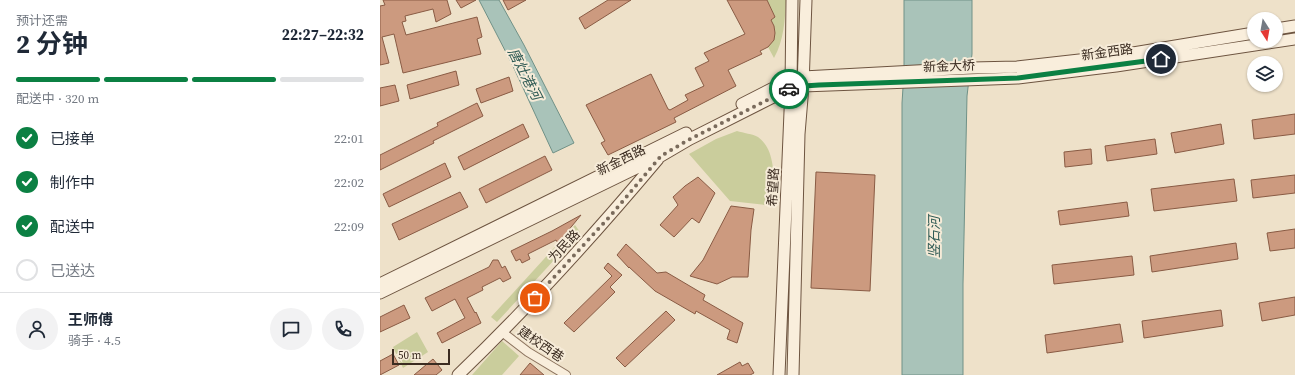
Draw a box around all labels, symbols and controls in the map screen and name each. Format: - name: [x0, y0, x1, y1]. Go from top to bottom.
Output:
- text: 预计还需: [16, 12, 68, 29]
- north arrow: [1247, 12, 1283, 48]
- map controls: [1247, 12, 1283, 92]
- text: 22:27–22:32: [282, 24, 364, 45]
- text: 2 分钟: [16, 26, 88, 62]
- street label: 新金西路: [1080, 40, 1134, 64]
- pin: [1144, 42, 1178, 76]
- water label: 唐灶港河: [503, 45, 548, 106]
- icon: home: [1150, 48, 1172, 70]
- button: layers: [1247, 56, 1283, 92]
- street label: 新金大桥: [923, 57, 975, 75]
- courier: [769, 69, 809, 109]
- icon: car: [778, 78, 800, 100]
- text: 配送中 · 320 m: [16, 90, 99, 107]
- icon: check: [16, 127, 38, 149]
- text: 已接单: [50, 128, 95, 149]
- text: 22:01: [334, 130, 364, 147]
- street label: 新金西路: [594, 141, 648, 179]
- street label: 希望路: [763, 167, 783, 207]
- icon: check: [16, 171, 38, 193]
- text: 制作中: [50, 172, 95, 193]
- text: 22:02: [334, 174, 364, 191]
- water label: 竖石河: [924, 213, 944, 258]
- icon: check: [16, 215, 38, 237]
- text: 配送中: [50, 216, 95, 237]
- text: 22:09: [334, 218, 364, 235]
- street label: 为民路: [544, 226, 584, 266]
- text: 已送达: [50, 260, 95, 281]
- pin: [518, 281, 552, 315]
- icon: bag: [524, 287, 546, 309]
- button: person: [16, 308, 58, 350]
- button: chat: [270, 308, 312, 350]
- button: phone: [322, 308, 364, 350]
- text: 王师傅: [68, 309, 113, 330]
- street label: 建校西巷: [515, 322, 567, 366]
- text: 骑手 · 4.5: [68, 332, 121, 349]
- scale bar: [392, 347, 450, 366]
- text: 50 m: [398, 348, 421, 363]

